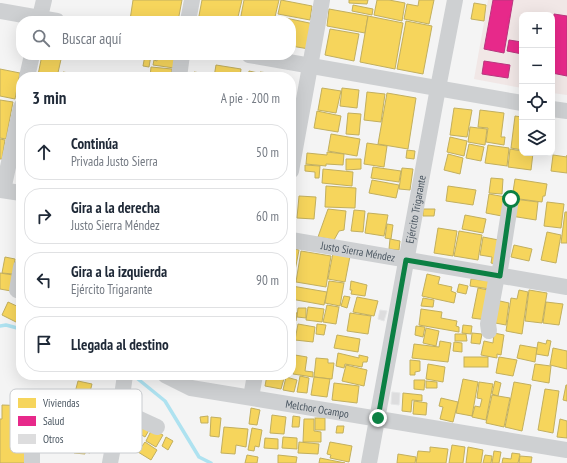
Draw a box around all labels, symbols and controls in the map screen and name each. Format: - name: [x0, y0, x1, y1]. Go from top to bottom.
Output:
- map controls: [519, 12, 555, 156]
- button: +: [519, 12, 555, 48]
- search box: [16, 16, 296, 60]
- icon: search: [30, 27, 52, 49]
- text: Buscar aquí: [62, 29, 122, 48]
- button: −: [519, 48, 555, 84]
- button: locate: [519, 84, 555, 120]
- text: 3 min: [32, 87, 66, 109]
- text: A pie · 200 m: [221, 90, 280, 107]
- button: layers: [519, 120, 555, 156]
- text: Continúa: [71, 134, 118, 153]
- icon: ahead: [33, 141, 55, 163]
- text: 50 m: [256, 144, 279, 161]
- text: Privada Justo Sierra: [71, 153, 158, 170]
- street label: Ejército Trigarante: [403, 174, 429, 244]
- route start: [502, 190, 520, 208]
- text: Gira a la derecha: [71, 198, 160, 217]
- icon: right: [33, 205, 55, 227]
- text: 60 m: [256, 208, 279, 225]
- text: Justo Sierra Méndez: [71, 217, 160, 234]
- street label: Justo Sierra Méndez: [319, 238, 396, 265]
- text: Gira a la izquierda: [71, 262, 167, 281]
- icon: left: [33, 269, 55, 291]
- text: 90 m: [256, 272, 279, 289]
- text: Ejército Trigarante: [71, 281, 152, 298]
- icon: arrive: [33, 333, 55, 355]
- text: Llegada al destino: [71, 335, 169, 354]
- legend: [10, 389, 142, 453]
- text: Viviendas: [42, 396, 80, 410]
- street label: Melchor Ocampo: [284, 397, 350, 421]
- route end: [369, 409, 387, 427]
- text: Salud: [43, 414, 64, 428]
- text: Otros: [43, 432, 64, 446]

